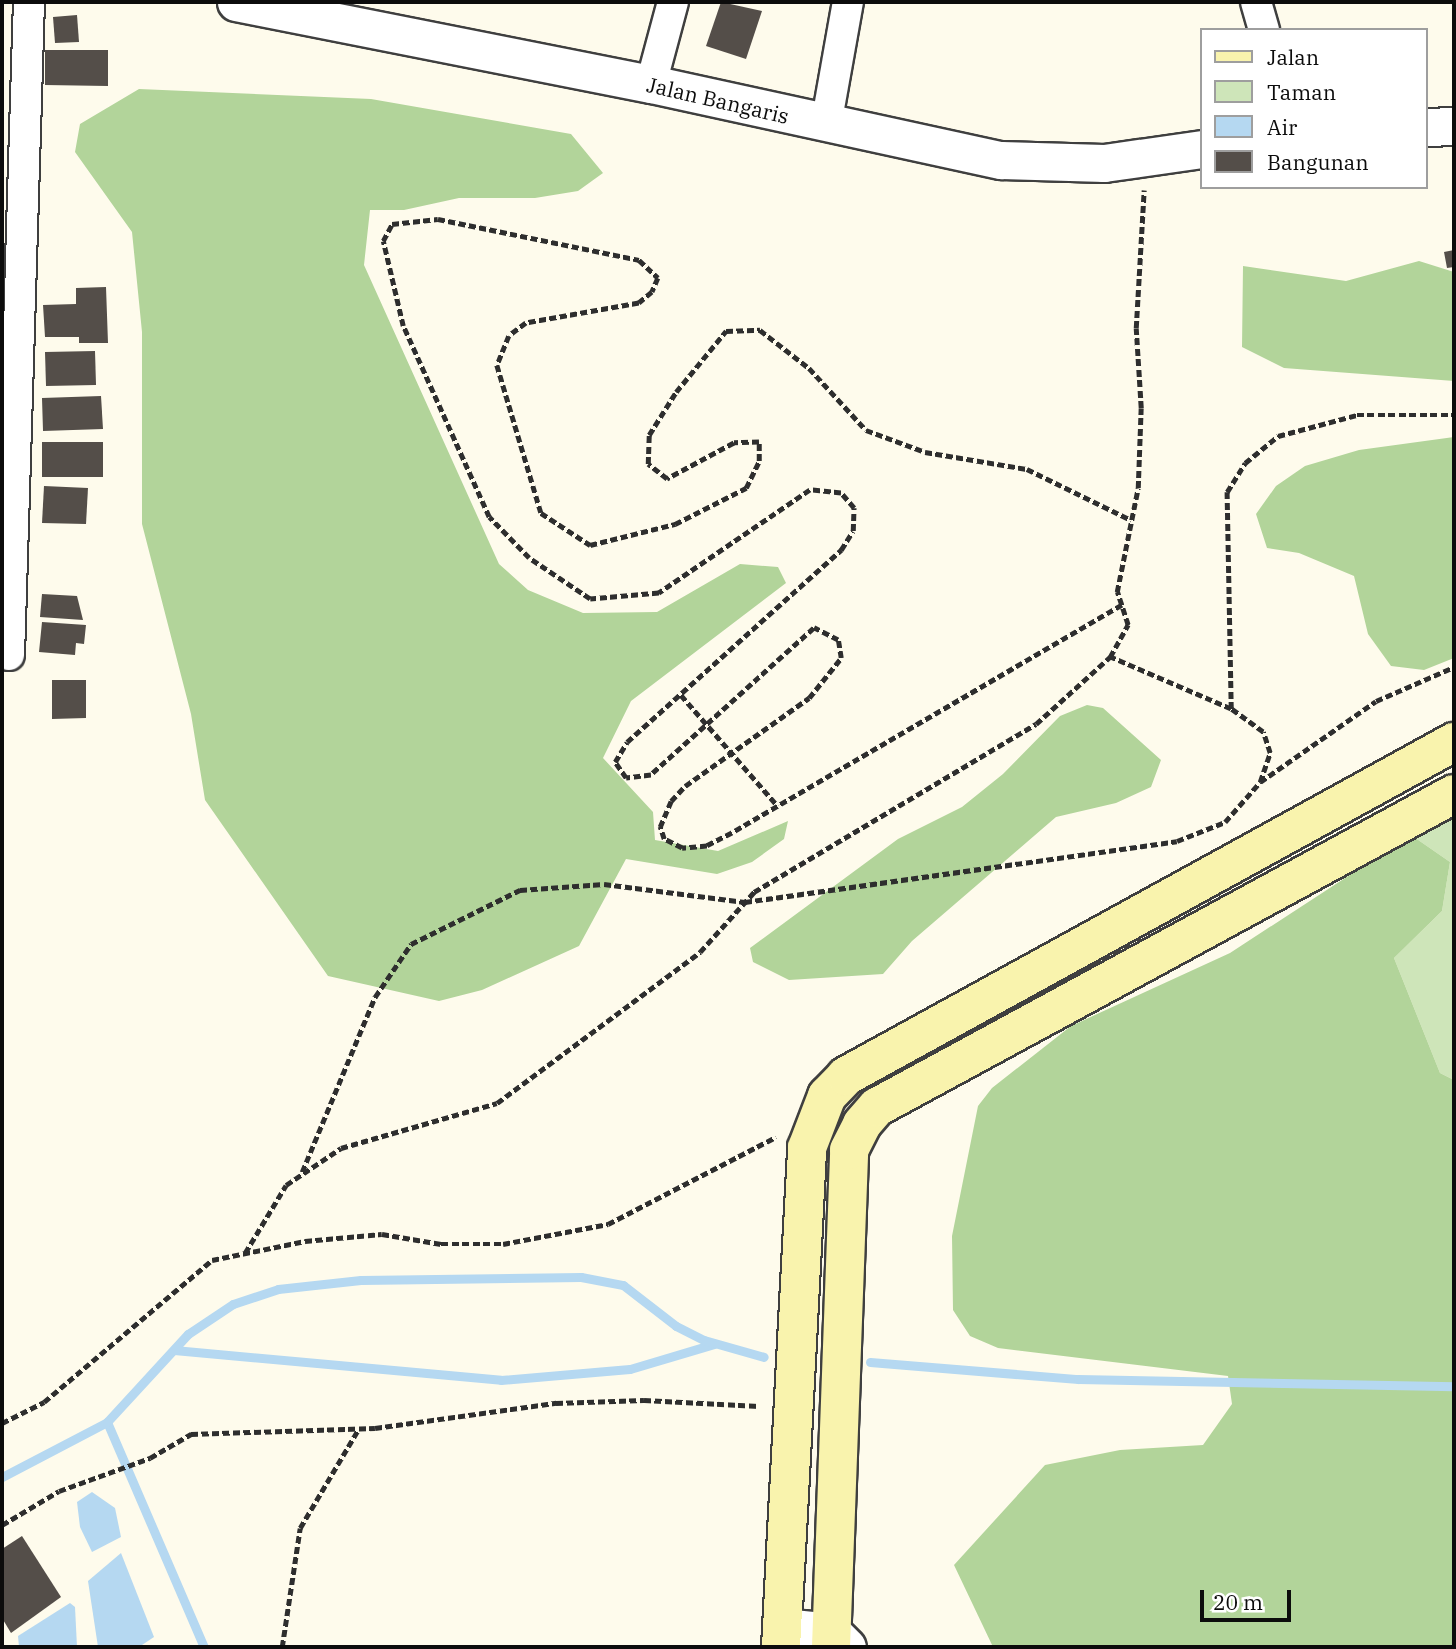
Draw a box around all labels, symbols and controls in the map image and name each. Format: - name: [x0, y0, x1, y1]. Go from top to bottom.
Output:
- legend: [1200, 28, 1428, 189]
- text: Jalan: [1267, 43, 1319, 71]
- street label: Jalan Bangaris: [645, 71, 791, 129]
- text: Taman: [1267, 78, 1336, 106]
- text: Air: [1267, 113, 1297, 141]
- text: Bangunan: [1267, 148, 1369, 176]
- scale bar: [1204, 1576, 1295, 1620]
- text: 20 m: [1213, 1588, 1263, 1616]

